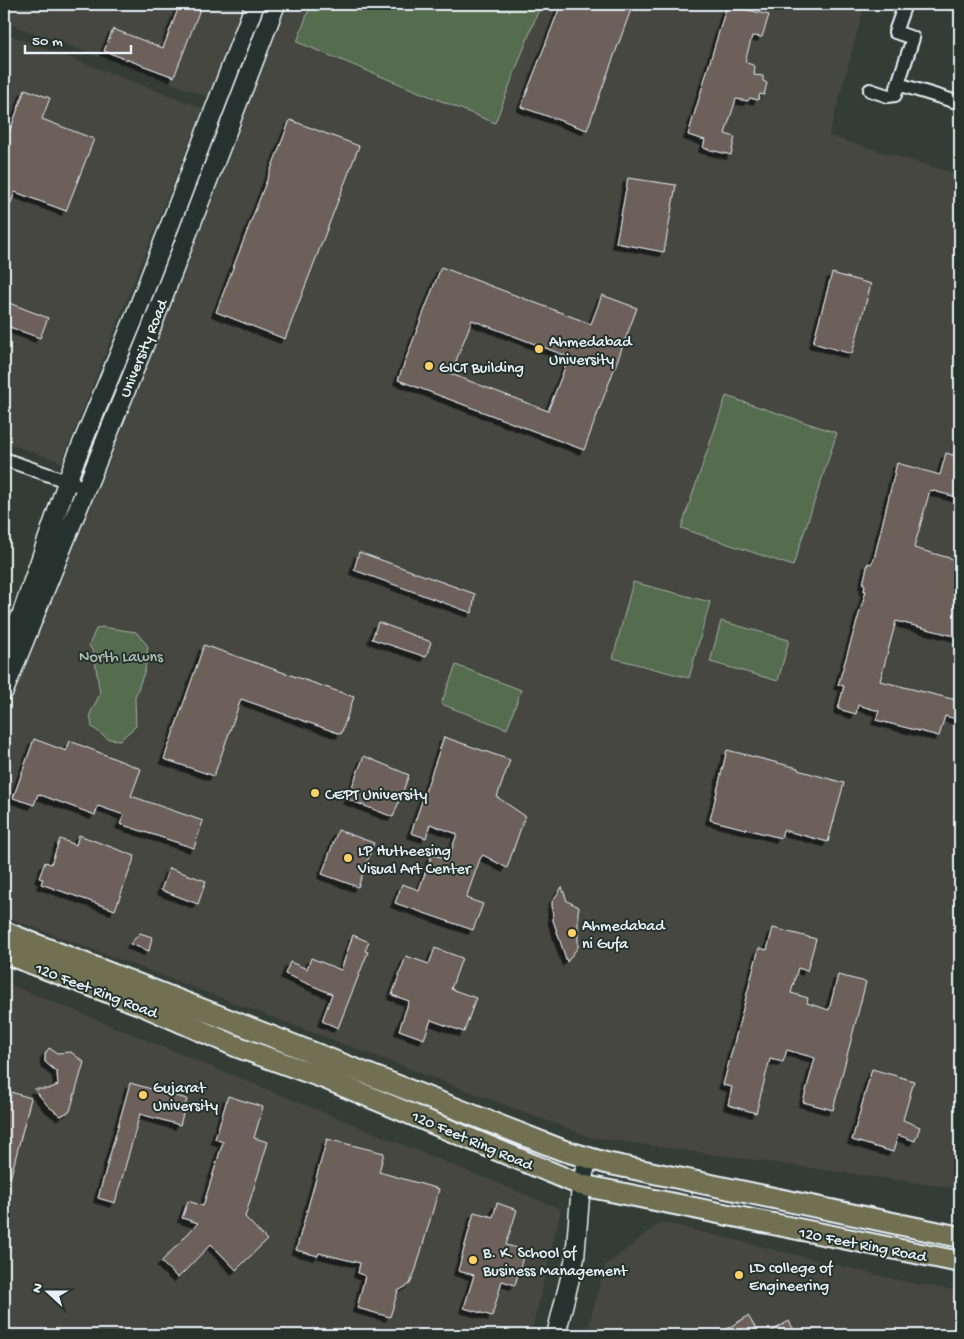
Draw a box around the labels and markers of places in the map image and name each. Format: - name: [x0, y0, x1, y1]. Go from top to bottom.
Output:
- place label: Ahmedabad University: [549, 334, 633, 371]
- marker: Ahmedabad University: [533, 343, 545, 355]
- marker: GICT Building: [423, 360, 435, 372]
- place label: GICT Building: [439, 360, 524, 379]
- marker: CEPT University: [309, 787, 321, 799]
- place label: CEPT University: [325, 787, 428, 806]
- place label: LP Hutheesing Visual Art Center: [357, 843, 472, 880]
- marker: LP Hutheesing Visual Art Center: [342, 852, 354, 864]
- place label: Ahmedabad ni Gufa: [582, 918, 666, 955]
- marker: Ahmedabad ni Gufa: [566, 927, 578, 939]
- place label: Gujarat University: [153, 1080, 218, 1117]
- marker: Gujarat University: [137, 1089, 149, 1101]
- place label: B. K. School of Business Management: [482, 1245, 629, 1282]
- marker: B. K. School of Business Management: [467, 1254, 479, 1266]
- place label: LD college of Engineering: [749, 1260, 834, 1297]
- marker: LD college of Engineering: [733, 1269, 745, 1281]

